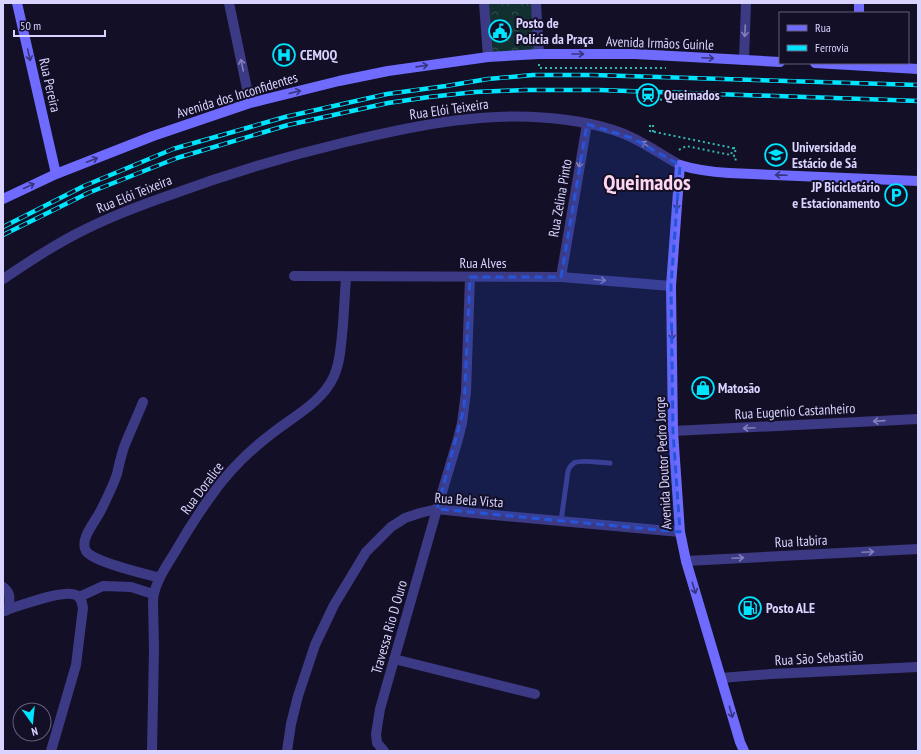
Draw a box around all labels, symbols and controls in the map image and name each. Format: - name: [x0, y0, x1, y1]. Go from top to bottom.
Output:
- scale bar: [14, 12, 105, 38]
- legend: [779, 12, 909, 64]
- place label: Posto de Polícia da Praça: [516, 14, 594, 48]
- text: 50 m: [20, 18, 41, 33]
- public building icon: Posto de Polícia da Praça: [487, 18, 513, 44]
- text: Rua: [815, 20, 831, 35]
- one-way arrow: [741, 24, 749, 37]
- street label: Avenida Irmãos Guinle: [606, 32, 714, 54]
- text: Ferrovia: [815, 40, 849, 55]
- hospital icon: CEMOQ: [271, 42, 297, 68]
- place label: CEMOQ: [300, 46, 338, 64]
- one-way arrow: [26, 48, 33, 61]
- one-way arrow: [571, 50, 584, 58]
- one-way arrow: [701, 54, 714, 62]
- street label: Rua Pereira: [35, 56, 65, 114]
- one-way arrow: [237, 59, 245, 72]
- one-way arrow: [415, 62, 428, 70]
- street label: Avenida dos Inconfidentes: [174, 68, 300, 122]
- station icon: Queimados: [635, 82, 661, 108]
- place label: Queimados: [664, 86, 720, 104]
- one-way arrow: [288, 88, 301, 95]
- street label: Rua Elói Teixeira: [408, 95, 490, 123]
- place label: Universidade Estácio de Sá: [792, 138, 857, 172]
- one-way arrow: [640, 141, 652, 149]
- school or university icon: Universidade Estácio de Sá: [763, 142, 789, 168]
- one-way arrow: [86, 155, 98, 163]
- one-way arrow: [576, 155, 584, 168]
- street label: Rua Zelina Pinto: [544, 158, 576, 238]
- district label: Queimados: [603, 168, 691, 196]
- street label: Rua Elói Teixeira: [94, 171, 174, 217]
- one-way arrow: [775, 171, 788, 179]
- place label: JP Bicicletário e Estacionamento: [792, 178, 880, 212]
- one-way arrow: [23, 182, 35, 189]
- parking icon: JP Bicicletário e Estacionamento: [883, 182, 909, 208]
- one-way arrow: [673, 197, 681, 210]
- street label: Rua Alves: [460, 254, 507, 272]
- one-way arrow: [593, 277, 606, 284]
- one-way arrow: [668, 327, 676, 340]
- shop icon: Matosão: [690, 375, 716, 401]
- place label: Matosão: [718, 379, 760, 397]
- street label: Avenida Doutor Pedro Jorge: [651, 396, 675, 530]
- street label: Rua Eugenio Castanheiro: [734, 399, 856, 423]
- one-way arrow: [873, 418, 886, 425]
- one-way arrow: [743, 424, 756, 431]
- street label: Rua Doralice: [176, 458, 228, 518]
- street label: Rua Bela Vista: [434, 489, 504, 511]
- street label: Rua Itabira: [774, 531, 828, 551]
- one-way arrow: [861, 548, 874, 555]
- one-way arrow: [731, 555, 744, 562]
- street label: Travessa Rio D Ouro: [367, 578, 411, 676]
- one-way arrow: [691, 581, 698, 594]
- fuel station icon: Posto ALE: [737, 595, 763, 621]
- place label: Posto ALE: [766, 599, 815, 617]
- street label: Rua São Sebastião: [774, 647, 864, 669]
- north arrow: [12, 702, 52, 742]
- one-way arrow: [728, 705, 735, 718]
- text: N: [30, 724, 39, 739]

